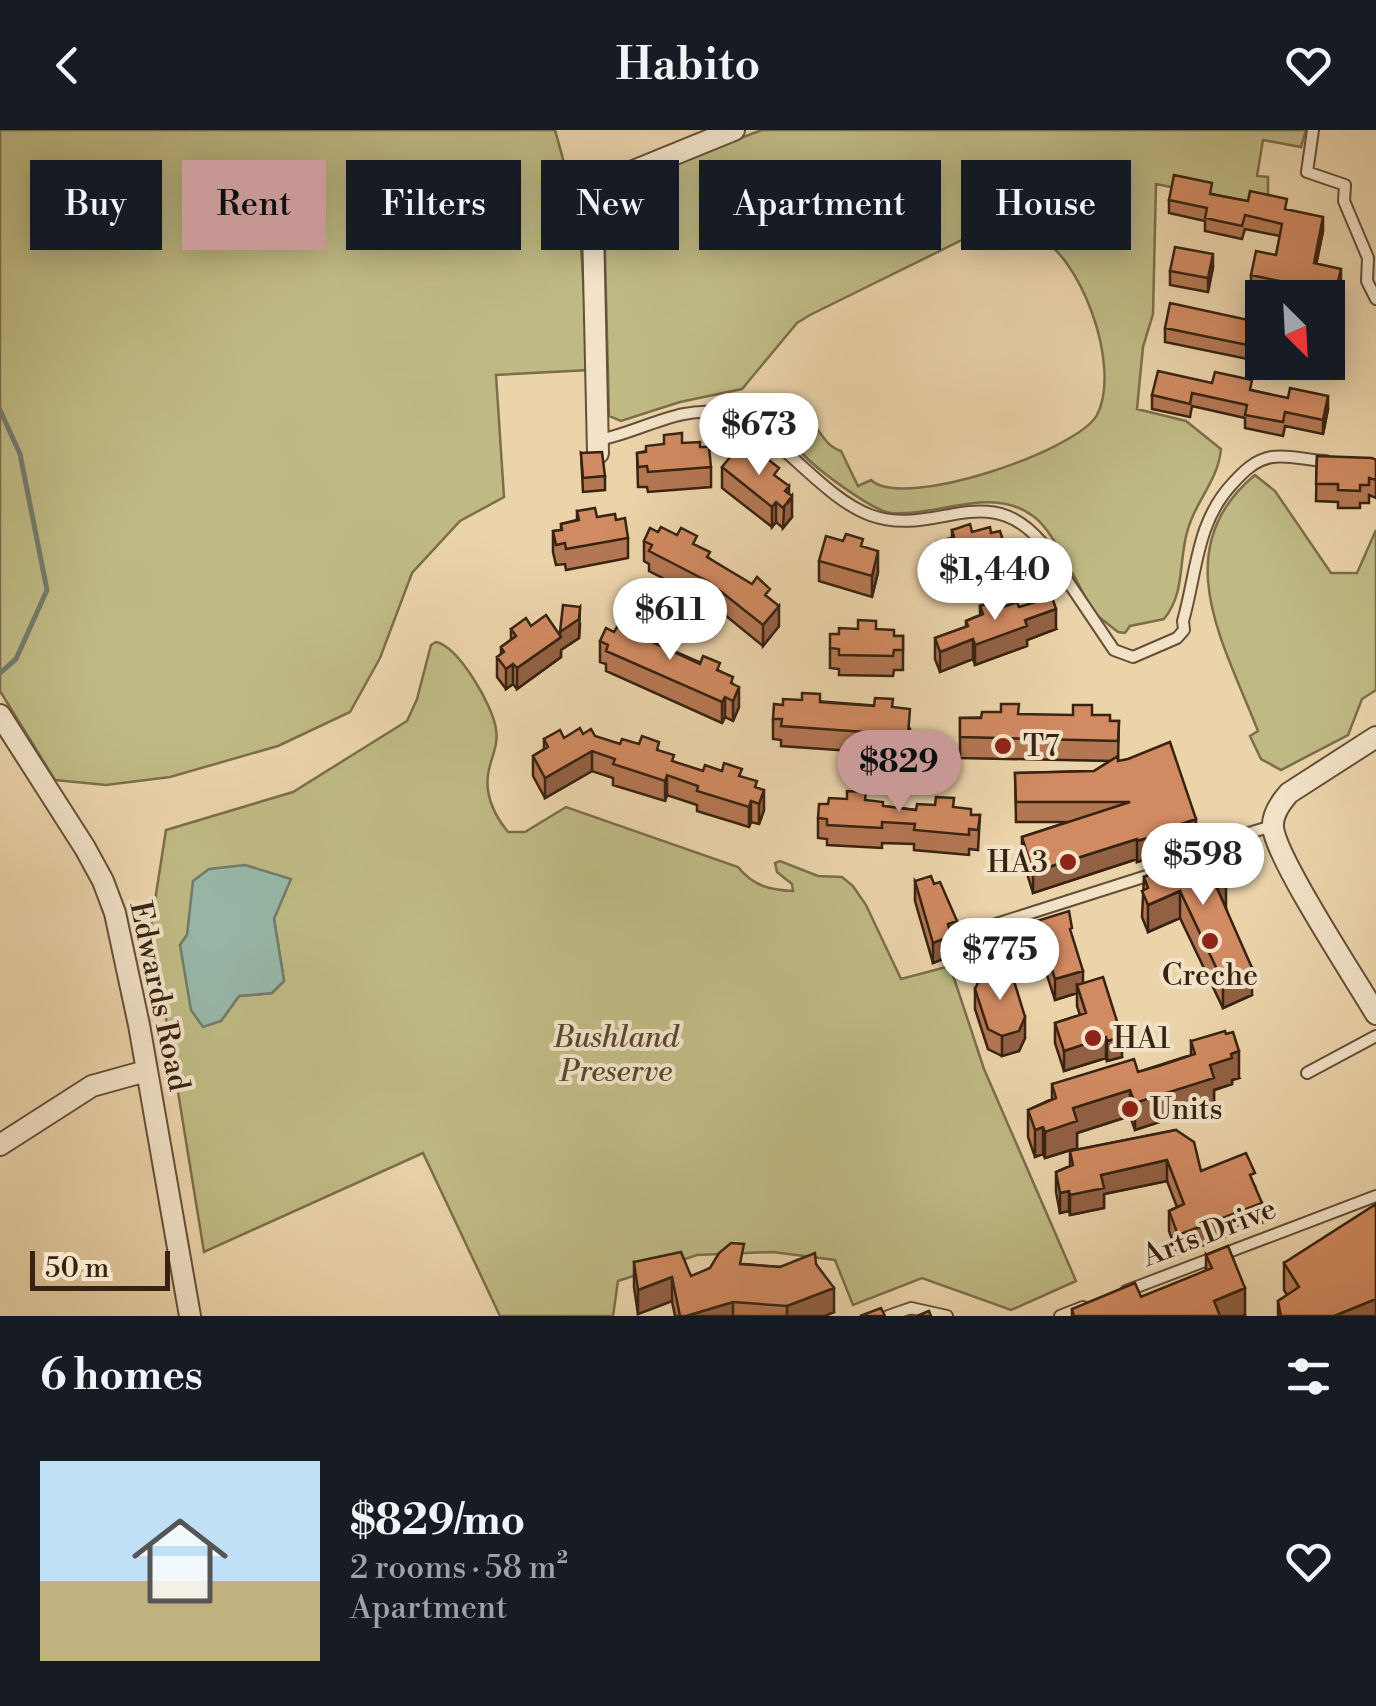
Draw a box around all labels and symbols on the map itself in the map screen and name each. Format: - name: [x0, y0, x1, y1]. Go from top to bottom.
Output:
- north arrow: [1245, 280, 1345, 380]
- pin: $673: [700, 393, 818, 478]
- pin: $1,440: [914, 538, 1076, 623]
- pin: $611: [611, 578, 729, 663]
- place label: T7: [1023, 728, 1059, 766]
- pin: $829: [840, 730, 958, 815]
- marker: T7: [992, 735, 1014, 757]
- pin: $598: [1144, 823, 1262, 908]
- place label: HA3: [987, 844, 1048, 882]
- marker: HA3: [1057, 851, 1079, 873]
- street label: Edwards Road: [120, 898, 198, 1094]
- pin: $775: [941, 918, 1059, 1003]
- marker: Creche: [1199, 930, 1221, 952]
- place label: Creche: [1162, 957, 1258, 995]
- park label: Bushland Preserve: [552, 1019, 680, 1091]
- place label: HA1: [1113, 1020, 1171, 1058]
- marker: HA1: [1082, 1027, 1104, 1049]
- place label: Units: [1150, 1091, 1223, 1129]
- marker: Units: [1119, 1098, 1141, 1120]
- street label: Arts Drive: [1136, 1190, 1282, 1276]
- scale bar: [30, 1246, 170, 1290]

